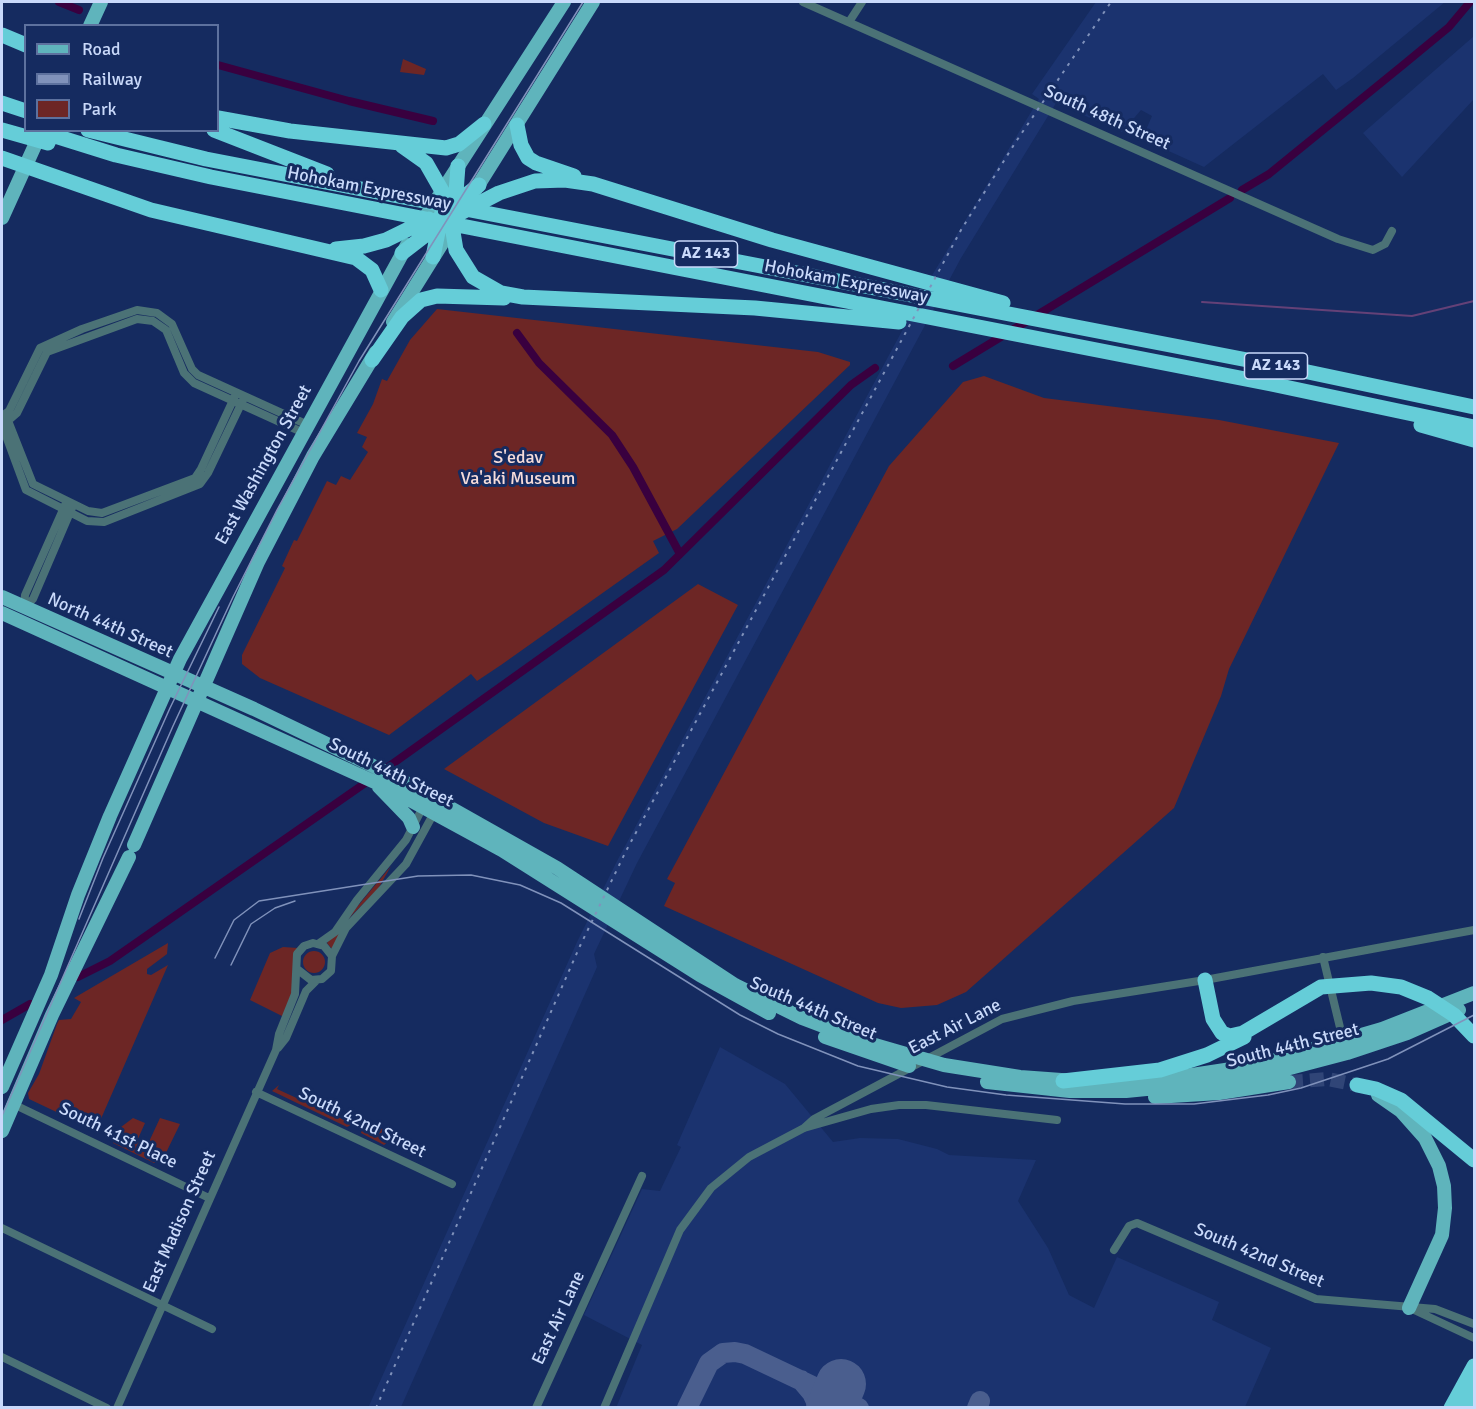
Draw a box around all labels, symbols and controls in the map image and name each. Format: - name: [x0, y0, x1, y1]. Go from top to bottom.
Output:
- legend: [24, 24, 219, 132]
- text: Road: [82, 38, 121, 60]
- text: Railway: [82, 68, 142, 90]
- street label: South 48th Street: [1041, 81, 1173, 155]
- text: Park: [82, 98, 117, 120]
- street label: Hohokam Expressway: [285, 163, 453, 215]
- road number: AZ 143: [674, 241, 738, 267]
- street label: Hohokam Expressway: [762, 256, 930, 308]
- road number: AZ 143: [1244, 353, 1308, 379]
- street label: East Washington Street: [211, 381, 317, 549]
- park label: S'edav Va'aki Museum: [461, 447, 575, 490]
- street label: North 44th Street: [44, 589, 176, 663]
- street label: South 44th Street: [325, 734, 457, 812]
- street label: South 44th Street: [746, 973, 880, 1045]
- street label: East Air Lane: [905, 994, 1005, 1060]
- street label: South 44th Street: [1225, 1019, 1361, 1073]
- street label: South 42nd Street: [295, 1083, 429, 1163]
- street label: South 41st Place: [55, 1098, 181, 1174]
- street label: East Madison Street: [139, 1148, 221, 1296]
- street label: South 42nd Street: [1191, 1219, 1327, 1293]
- street label: East Air Lane: [528, 1268, 590, 1368]

